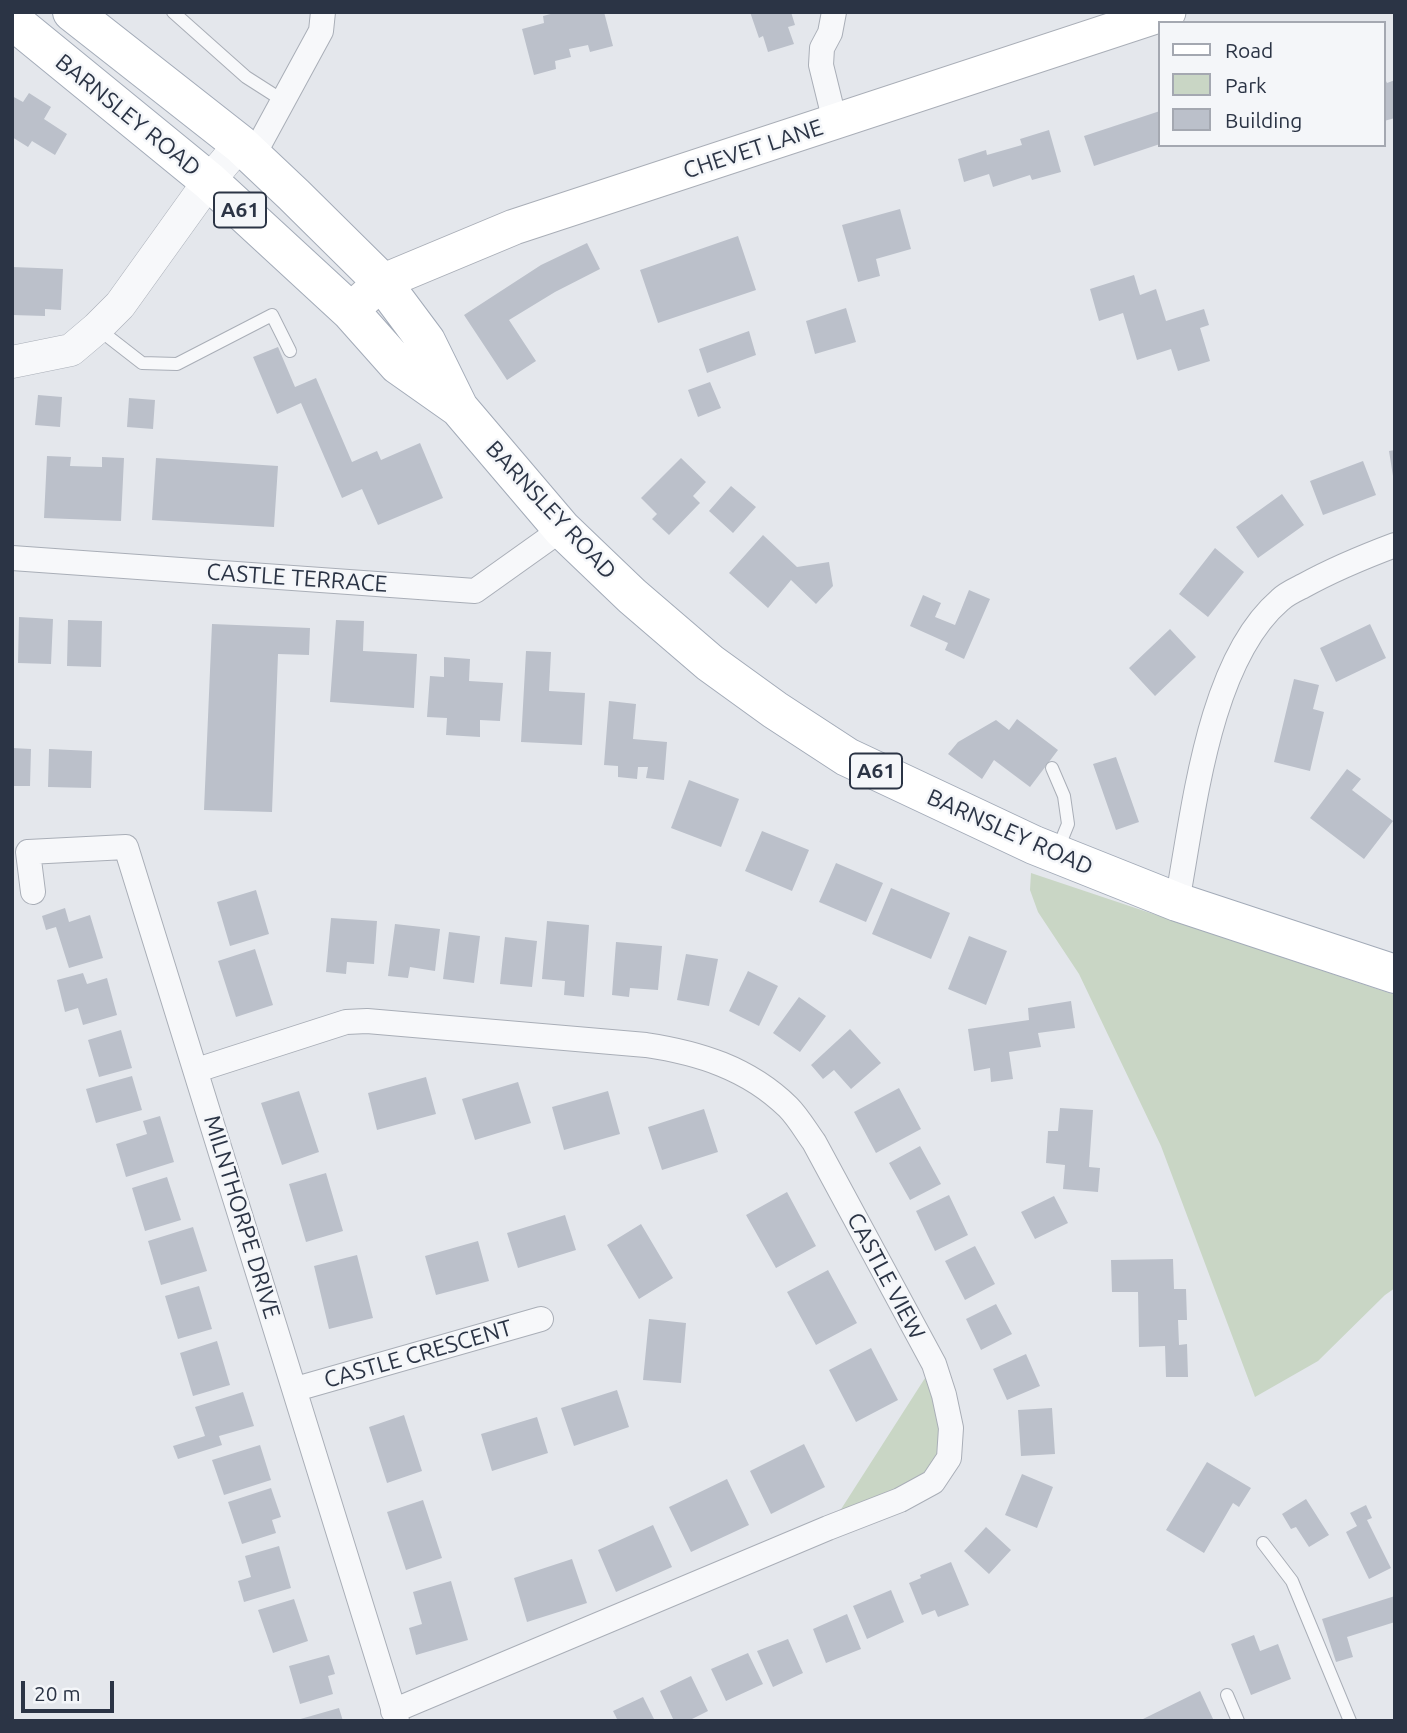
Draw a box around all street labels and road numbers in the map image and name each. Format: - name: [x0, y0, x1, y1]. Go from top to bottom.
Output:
- street label: BARNSLEY ROAD: [50, 48, 206, 182]
- street label: CHEVET LANE: [680, 113, 826, 185]
- road number: A61: [214, 192, 266, 228]
- street label: BARNSLEY ROAD: [480, 435, 622, 585]
- street label: CASTLE TERRACE: [206, 558, 388, 598]
- road number: A61: [850, 754, 902, 788]
- street label: BARNSLEY ROAD: [923, 783, 1097, 881]
- street label: MILNTHORPE DRIVE: [198, 1112, 286, 1322]
- street label: CASTLE VIEW: [841, 1208, 931, 1344]
- street label: CASTLE CRESCENT: [321, 1314, 515, 1394]

